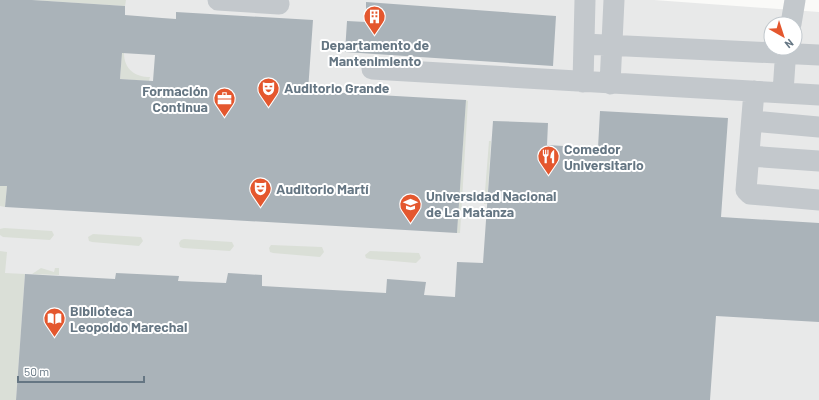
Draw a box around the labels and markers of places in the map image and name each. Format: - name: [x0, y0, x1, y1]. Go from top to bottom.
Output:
- building icon: Departamento de Mantenimiento: [362, 4, 388, 37]
- place label: Departamento de Mantenimiento: [321, 36, 429, 69]
- theatre icon: Auditorio Grande: [256, 75, 282, 108]
- place label: Auditorio Grande: [284, 79, 390, 96]
- place label: Formación Continua: [142, 82, 208, 115]
- office icon: Formación Continua: [211, 86, 237, 119]
- place label: Comedor Universitario: [564, 140, 644, 173]
- restaurant icon: Comedor Universitario: [536, 144, 562, 177]
- theatre icon: Auditorio Martí: [247, 176, 273, 209]
- place label: Auditorio Martí: [276, 180, 369, 197]
- place label: Universidad Nacional de La Matanza: [426, 187, 556, 220]
- school or university icon: Universidad Nacional de La Matanza: [397, 191, 423, 224]
- place label: Biblioteca Leopoldo Marechal: [70, 302, 187, 335]
- library icon: Biblioteca Leopoldo Marechal: [41, 306, 67, 339]

